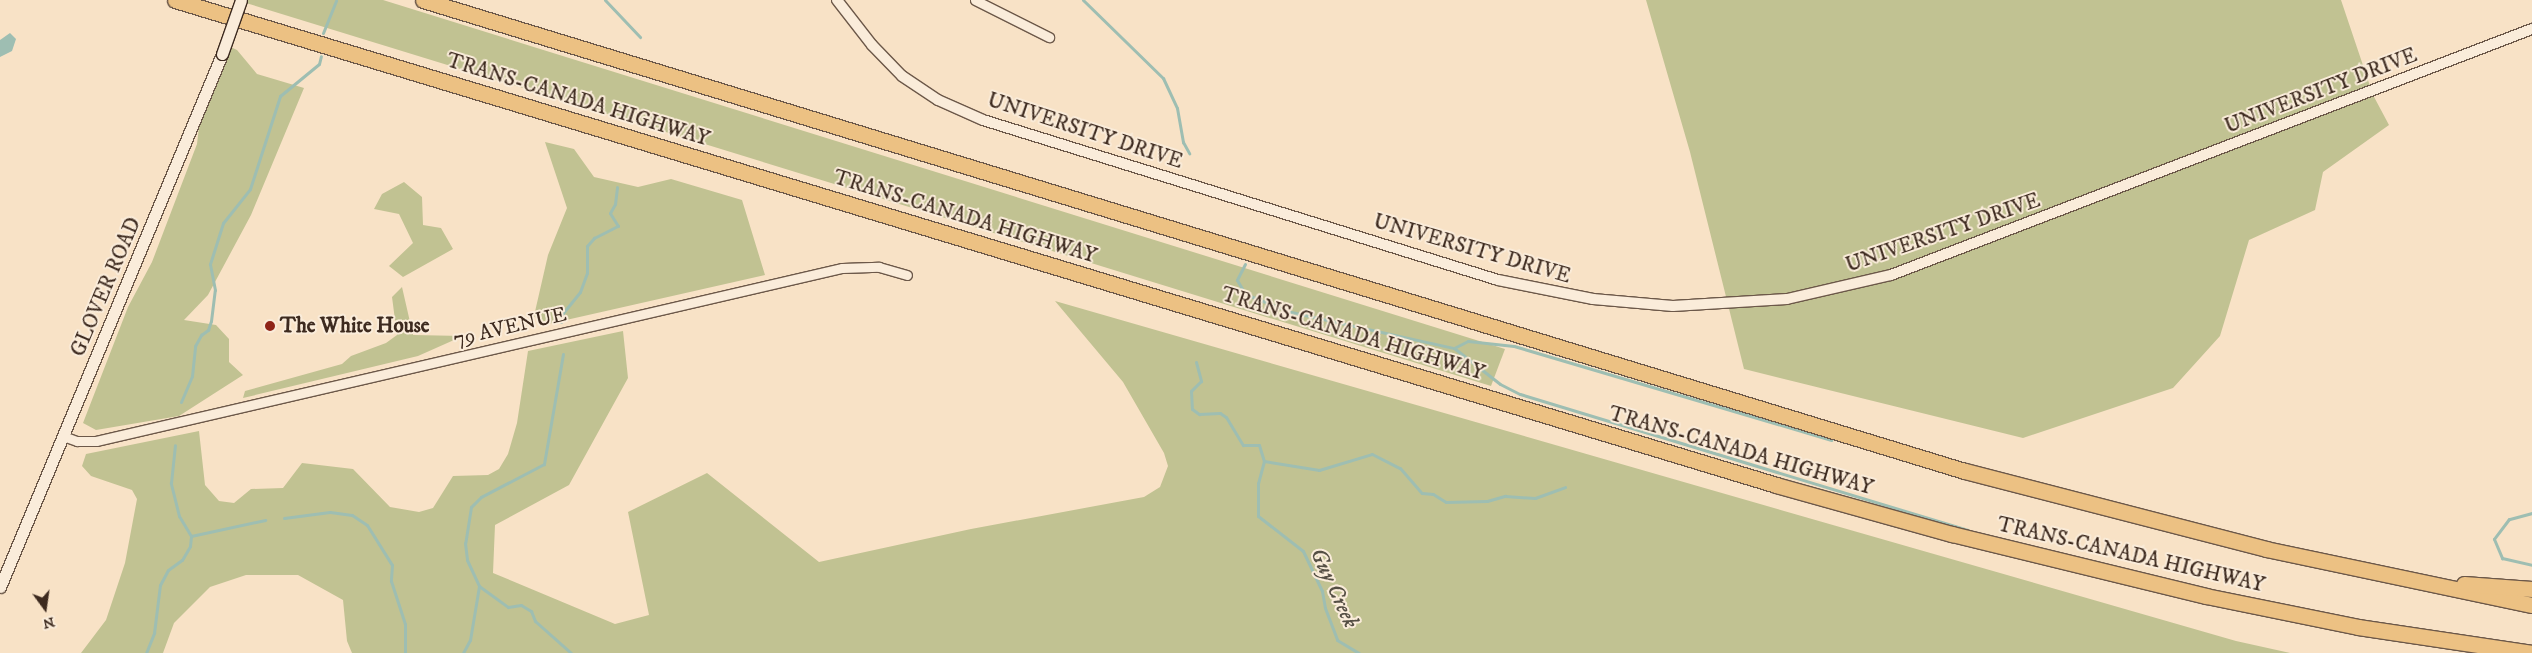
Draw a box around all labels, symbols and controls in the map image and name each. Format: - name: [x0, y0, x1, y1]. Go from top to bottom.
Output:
- street label: UNIVERSITY DRIVE: [2221, 43, 2421, 139]
- street label: TRANS-CANADA HIGHWAY: [443, 48, 713, 152]
- street label: UNIVERSITY DRIVE: [984, 88, 1186, 174]
- street label: TRANS-CANADA HIGHWAY: [830, 165, 1100, 269]
- street label: UNIVERSITY DRIVE: [1843, 188, 2043, 278]
- street label: UNIVERSITY DRIVE: [1371, 209, 1573, 289]
- street label: GLOVER ROAD: [65, 214, 147, 360]
- street label: TRANS-CANADA HIGHWAY: [1218, 282, 1488, 386]
- street label: 79 AVENUE: [451, 302, 569, 352]
- place label: The White House: [280, 313, 430, 339]
- marker: The White House: [264, 320, 276, 332]
- street label: TRANS-CANADA HIGHWAY: [1606, 401, 1876, 501]
- street label: TRANS-CANADA HIGHWAY: [1995, 512, 2267, 598]
- water label: Guy Creek: [1304, 544, 1364, 632]
- north arrow: [20, 583, 70, 633]
- text: N: [41, 612, 56, 633]

